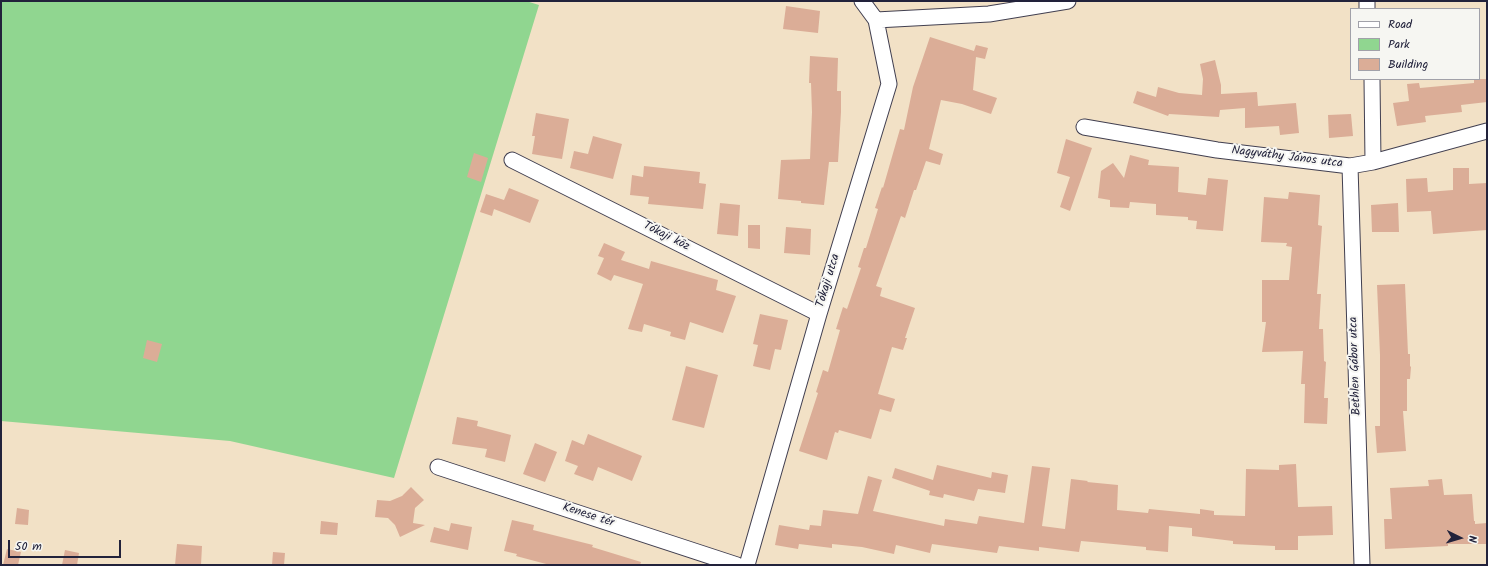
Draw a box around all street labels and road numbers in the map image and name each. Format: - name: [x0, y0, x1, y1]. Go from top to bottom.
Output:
- street label: Nagyváthy János utca: [1231, 144, 1343, 172]
- street label: Tókaji köz: [640, 219, 692, 255]
- street label: Tókaji utca: [814, 253, 844, 309]
- street label: Bethlen Gábor utca: [1347, 316, 1365, 416]
- street label: Kenese tér: [560, 501, 616, 531]

